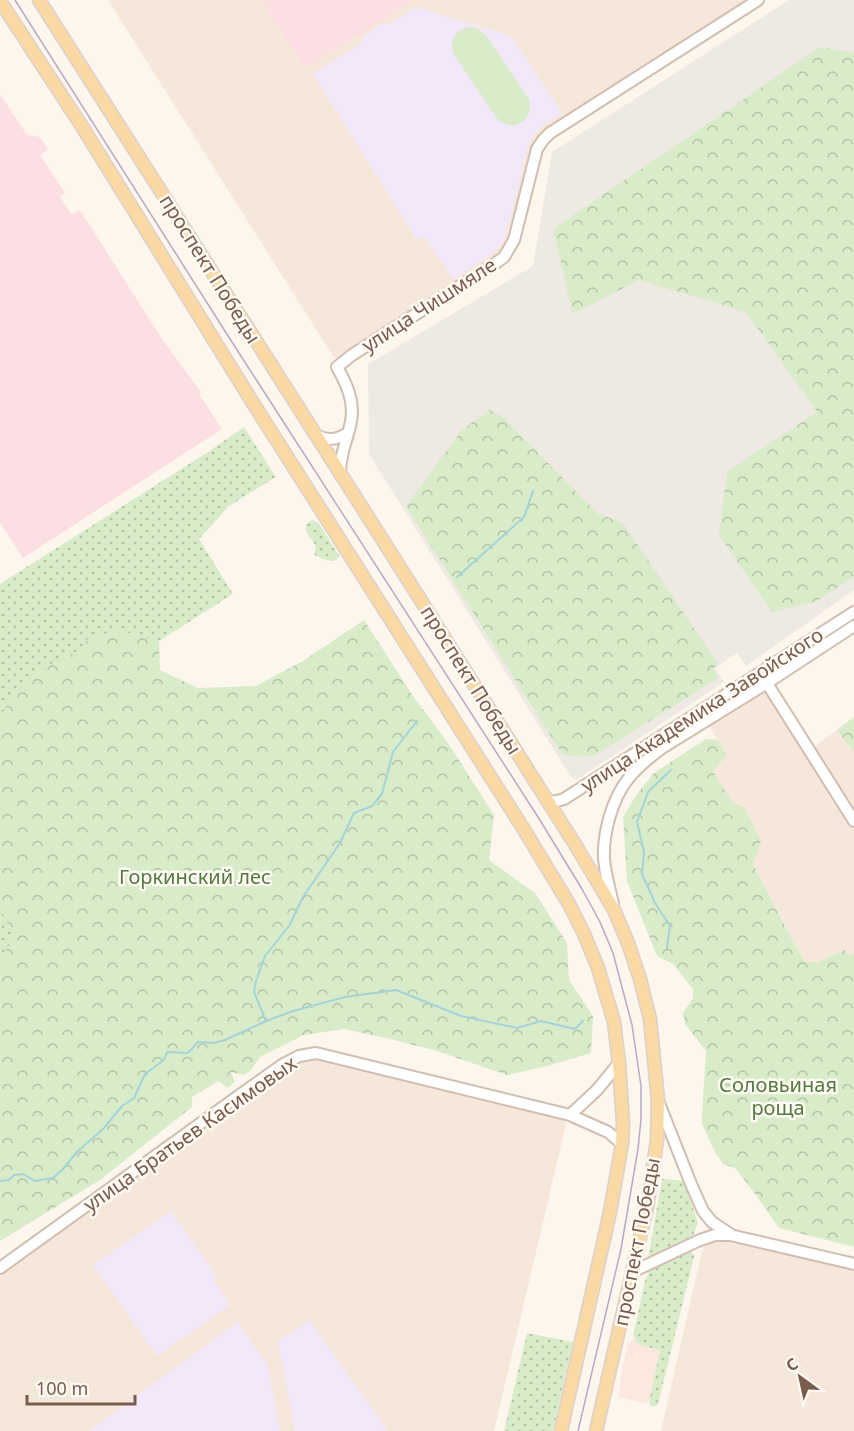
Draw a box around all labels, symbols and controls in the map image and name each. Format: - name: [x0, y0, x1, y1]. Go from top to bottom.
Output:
- street label: проспект Победы: [154, 189, 267, 348]
- street label: улица Чишмяле: [356, 251, 501, 358]
- street label: проспект Победы: [415, 600, 528, 759]
- street label: улица Академика Завойского: [575, 621, 828, 798]
- park label: Горкинский лес: [119, 863, 271, 890]
- street label: улица Братьев Касимовых: [78, 1049, 302, 1218]
- park label: Соловьиная роща: [719, 1071, 837, 1121]
- street label: проспект Победы: [607, 1155, 666, 1328]
- north arrow: [770, 1347, 830, 1407]
- text: С: [782, 1352, 802, 1376]
- scale bar: [27, 1368, 135, 1406]
- text: 100 m: [36, 1376, 88, 1400]

